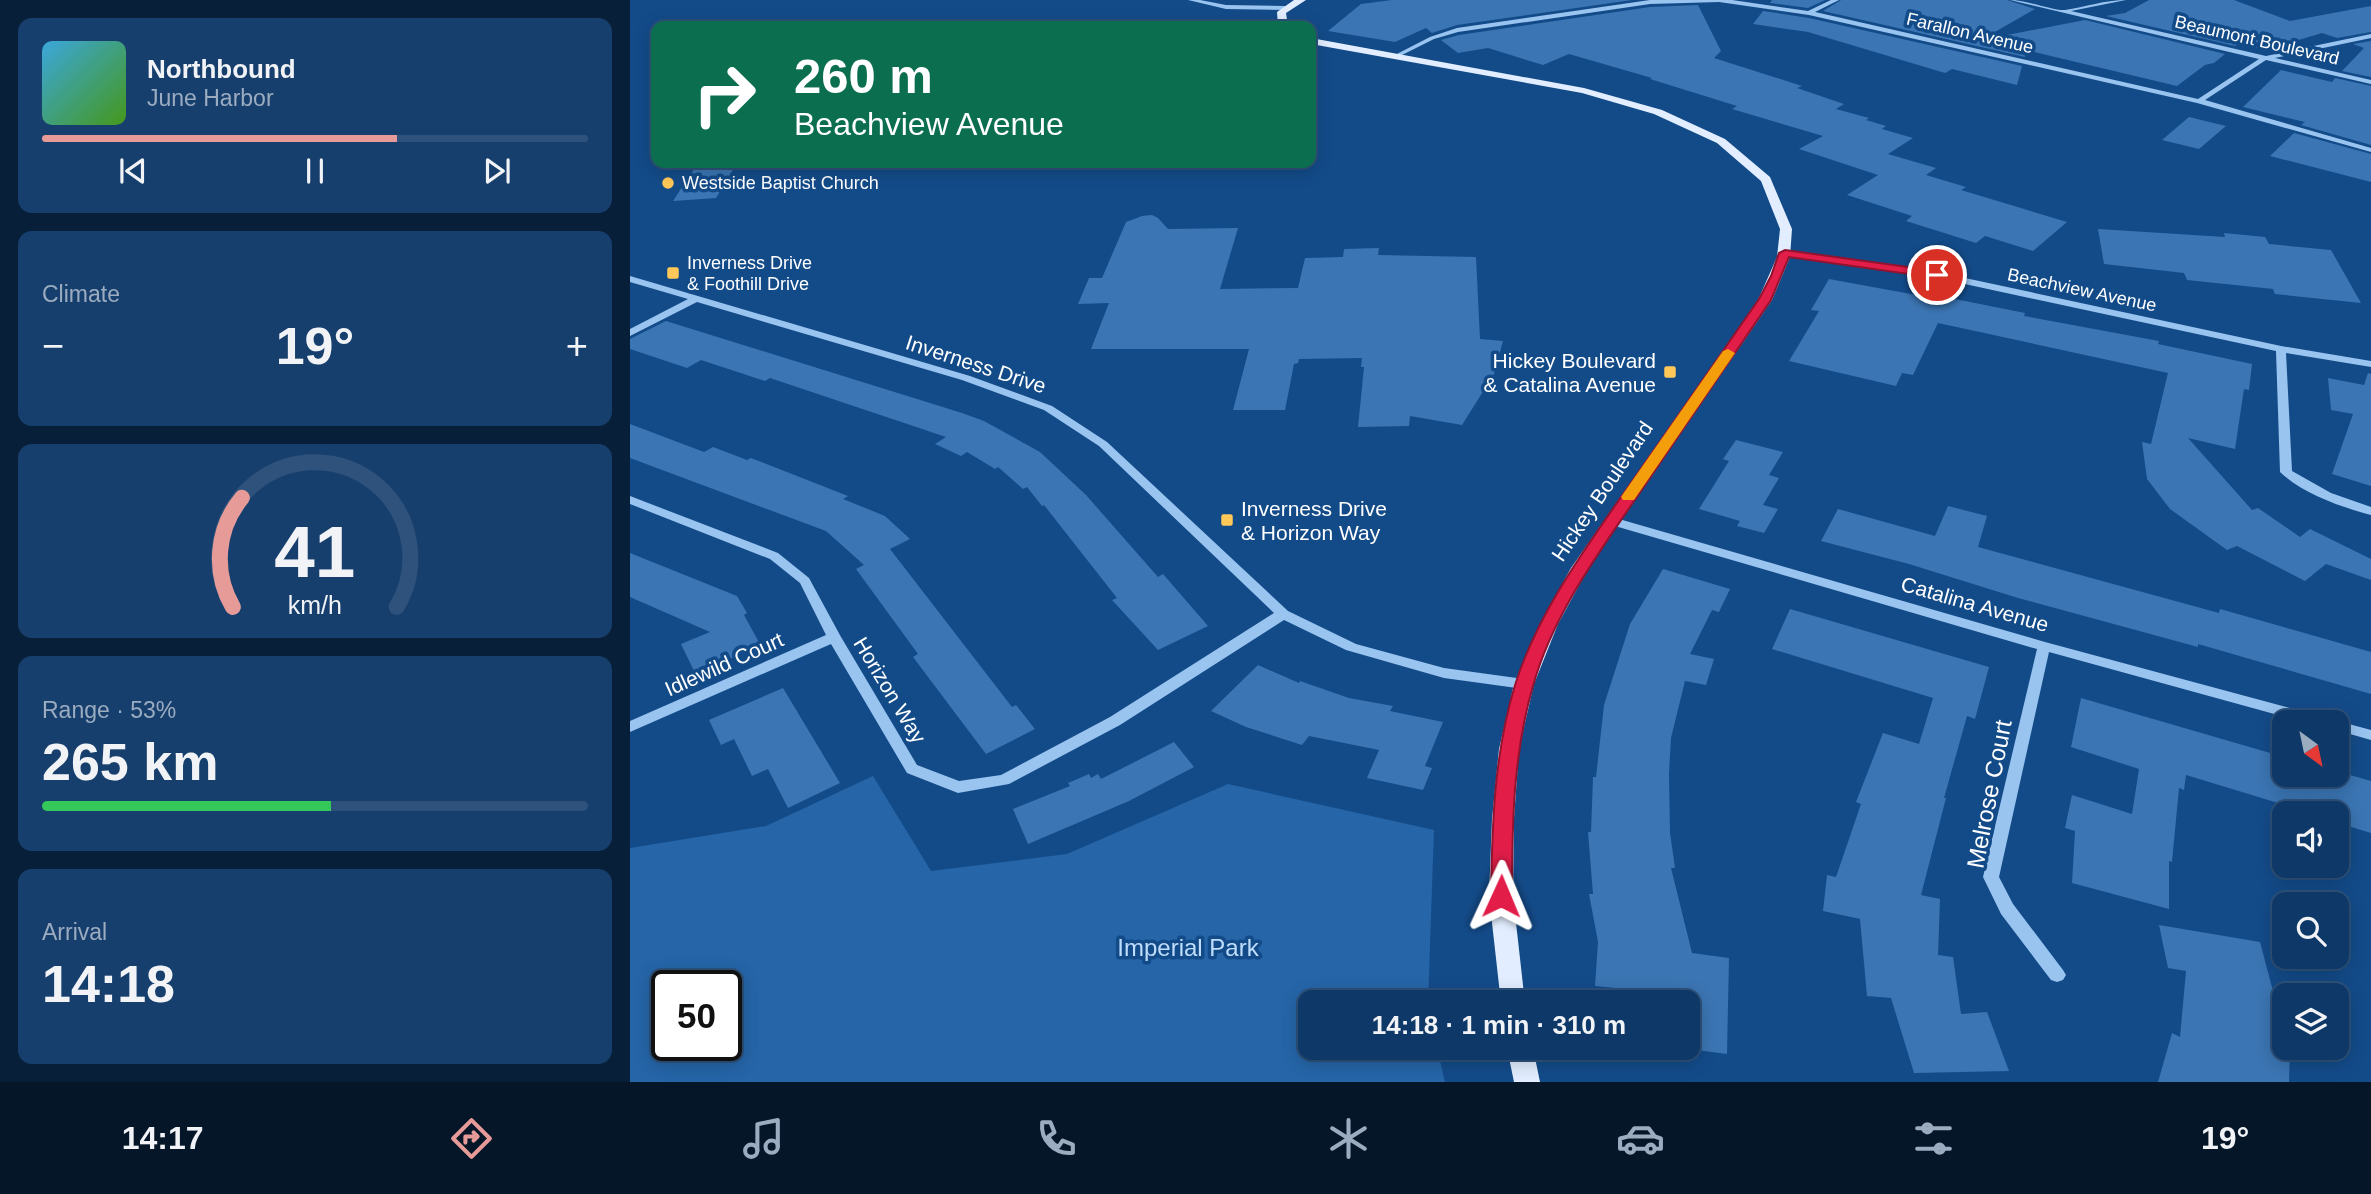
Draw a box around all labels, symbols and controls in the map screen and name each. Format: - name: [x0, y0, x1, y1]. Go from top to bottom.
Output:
- street label: Farallon Avenue: [1905, 9, 2035, 57]
- street label: Beaumont Boulevard: [2173, 11, 2341, 69]
- icon: right: [679, 49, 770, 140]
- text: 260 m: [794, 49, 933, 103]
- text: Northbound: [147, 54, 296, 84]
- text: June Harbor: [147, 85, 274, 111]
- text: Beachview Avenue: [794, 106, 1064, 142]
- icon: previous: [114, 152, 152, 190]
- icon: pause: [296, 152, 334, 190]
- icon: next: [478, 152, 516, 190]
- place label: Westside Baptist Church: [682, 173, 879, 193]
- marker: Westside Baptist Church: [660, 175, 676, 191]
- pin: [1907, 245, 1967, 305]
- place label: Inverness Drive & Foothill Drive: [687, 253, 812, 294]
- icon: arrive: [1918, 256, 1956, 294]
- street label: Beachview Avenue: [2006, 264, 2158, 316]
- marker: Inverness Drive & Foothill Drive: [665, 265, 681, 281]
- text: Climate: [42, 281, 120, 307]
- text: 19°: [276, 317, 354, 375]
- text: −: [42, 325, 64, 367]
- text: +: [566, 325, 588, 367]
- street label: Inverness Drive: [903, 331, 1049, 397]
- place label: Hickey Boulevard & Catalina Avenue: [1484, 349, 1656, 396]
- marker: Hickey Boulevard & Catalina Avenue: [1662, 364, 1678, 380]
- street label: Hickey Boulevard: [1547, 417, 1657, 565]
- place label: Inverness Drive & Horizon Way: [1241, 497, 1387, 544]
- text: 41: [275, 511, 355, 592]
- marker: Inverness Drive & Horizon Way: [1219, 512, 1235, 528]
- street label: Catalina Avenue: [1898, 572, 2052, 636]
- text: km/h: [288, 591, 342, 619]
- street label: Idlewild Court: [661, 628, 787, 700]
- street label: Horizon Way: [849, 633, 931, 748]
- text: Range · 53%: [42, 697, 176, 723]
- north arrow: [2272, 710, 2348, 788]
- map controls: [2272, 710, 2349, 1060]
- street label: Melrose Court: [1961, 717, 2017, 871]
- text: 265 km: [42, 733, 218, 791]
- button: sound: [2272, 801, 2349, 878]
- position arrow: [1464, 859, 1538, 933]
- button: search: [2272, 892, 2349, 969]
- text: Arrival: [42, 919, 107, 945]
- park label: Imperial Park: [1117, 934, 1260, 961]
- text: 14:18: [42, 955, 175, 1013]
- speed limit sign: 50: [651, 970, 742, 1061]
- button: layers: [2272, 983, 2349, 1060]
- text: 14:18 · 1 min · 310 m: [1372, 1010, 1626, 1040]
- icon: directions: [447, 1114, 496, 1163]
- icon: music: [739, 1114, 788, 1163]
- icon: phone: [1032, 1114, 1081, 1163]
- icon: climate: [1324, 1114, 1373, 1163]
- icon: car: [1616, 1114, 1665, 1163]
- icon: filters: [1909, 1114, 1958, 1163]
- text: 14:17: [122, 1120, 204, 1156]
- text: 19°: [2201, 1120, 2249, 1156]

